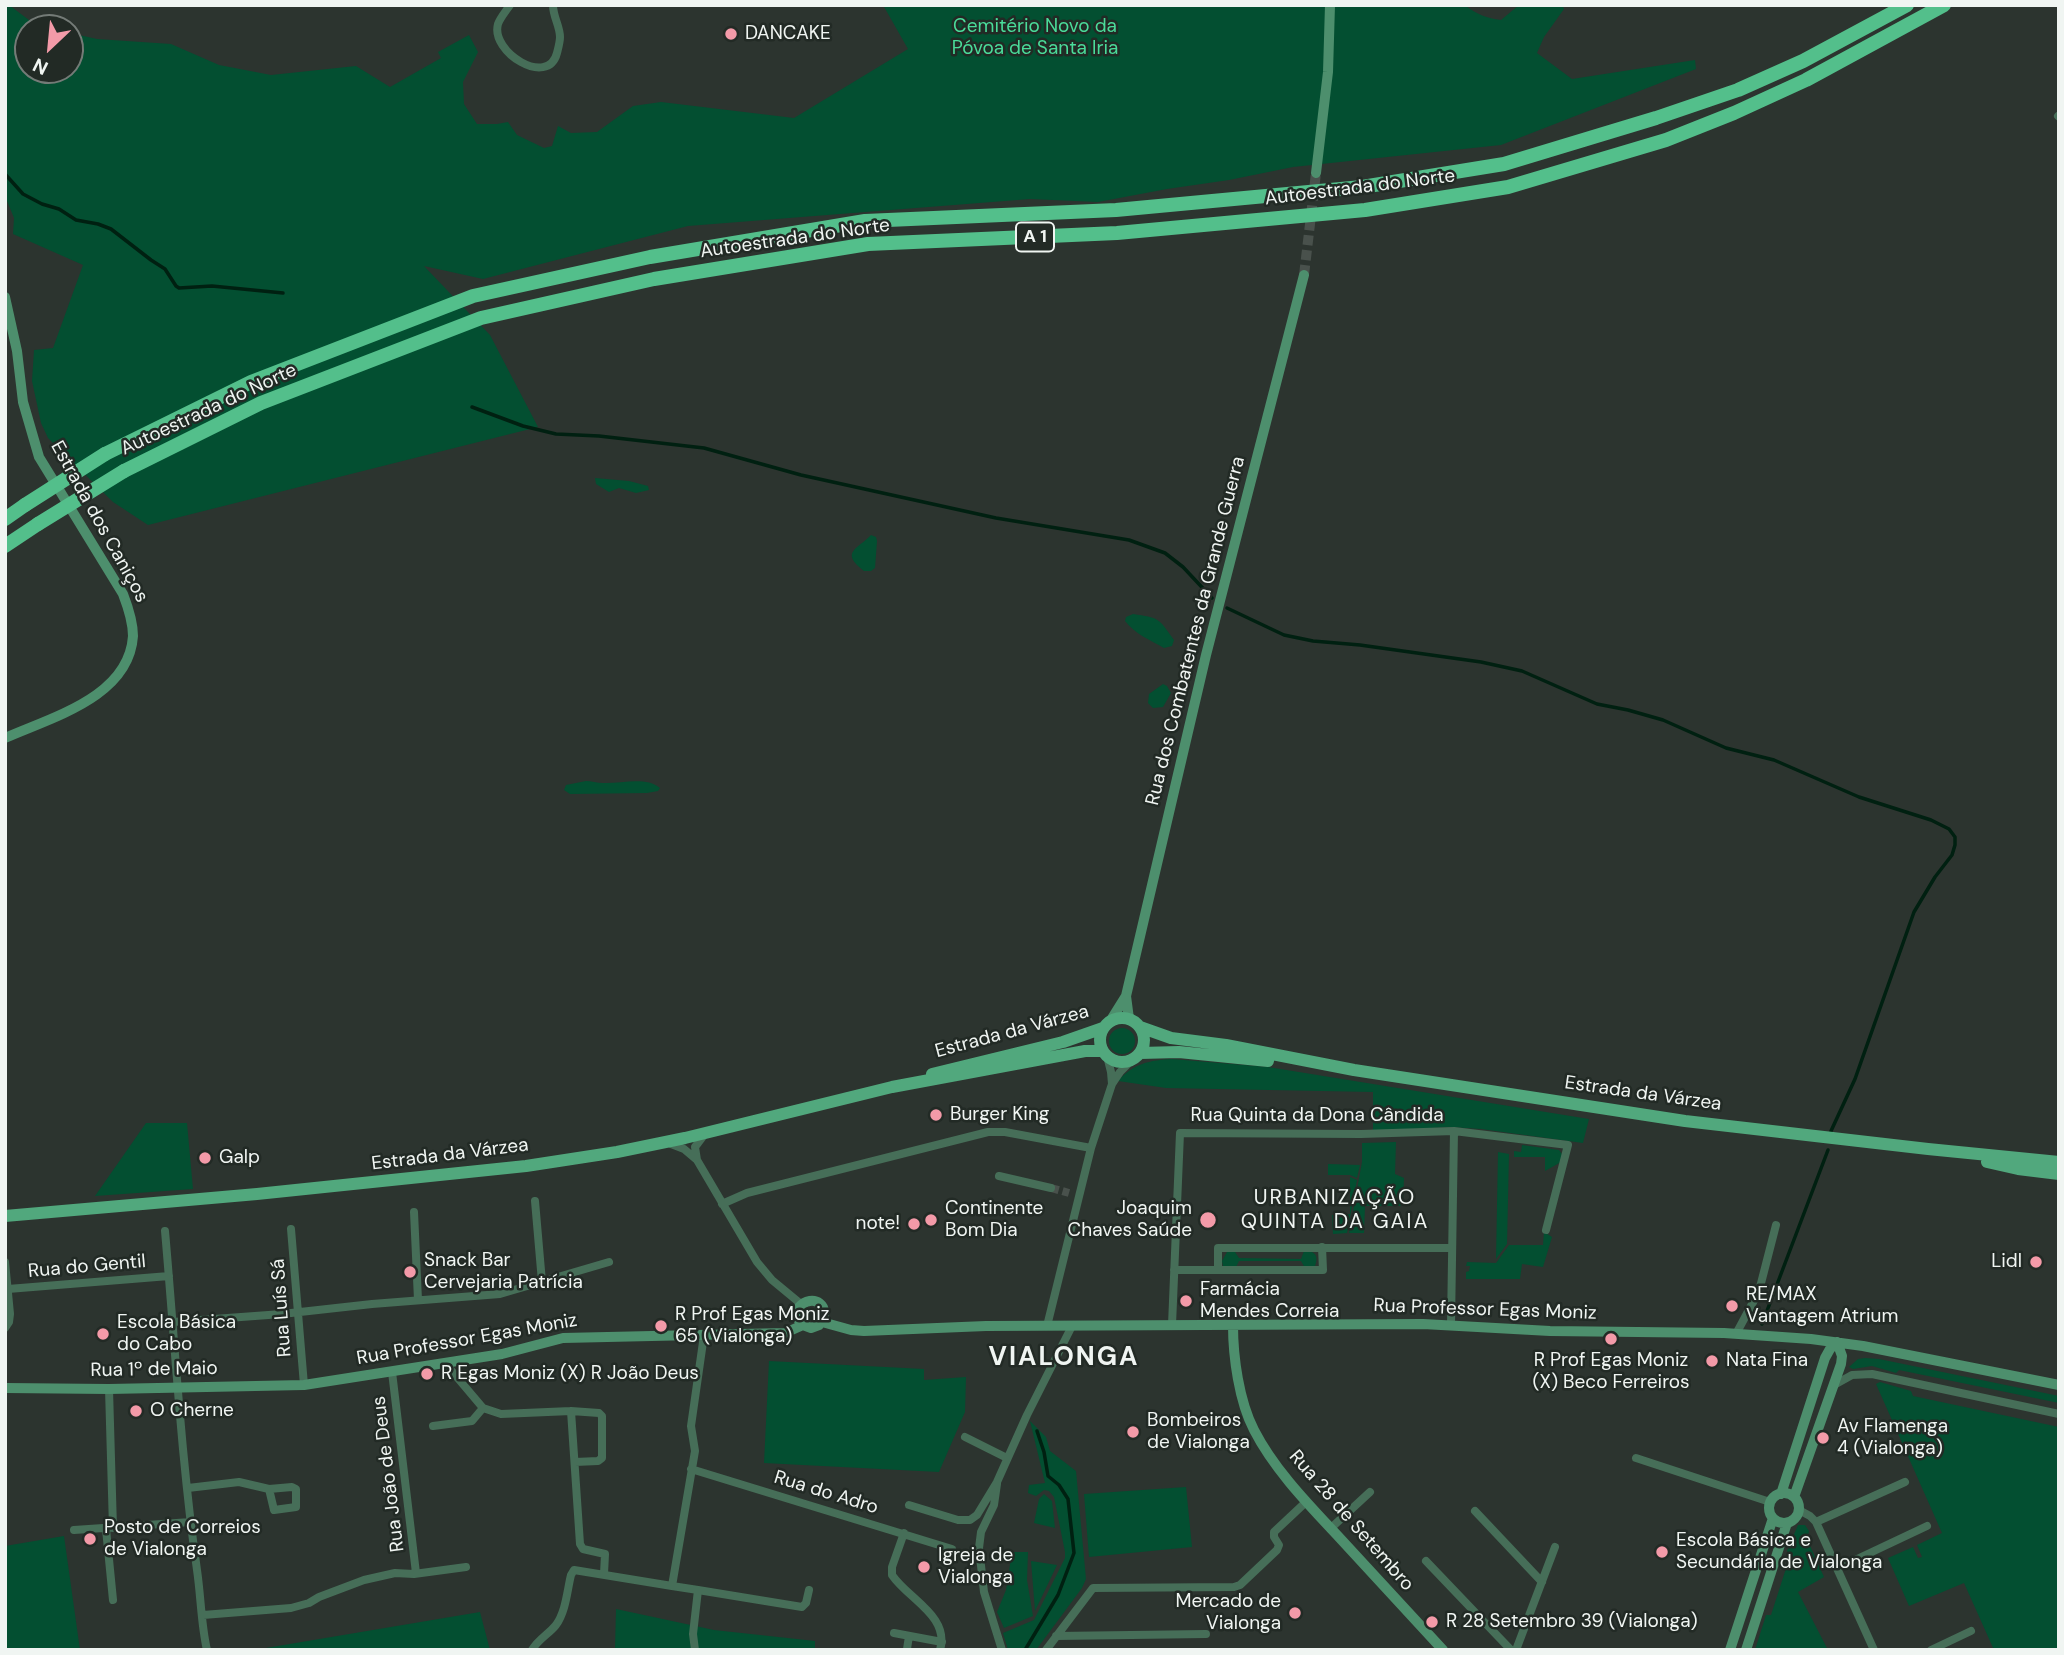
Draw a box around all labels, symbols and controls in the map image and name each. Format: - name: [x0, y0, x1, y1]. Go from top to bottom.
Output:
- north arrow: [14, 14, 84, 84]
- park label: Cemitério Novo da Póvoa de Santa Iria: [952, 16, 1118, 60]
- place label: DANCAKE: [745, 23, 831, 45]
- marker: DANCAKE: [723, 26, 739, 42]
- text: N: [29, 52, 52, 81]
- street label: Autoestrada do Norte: [1264, 165, 1456, 211]
- street label: Autoestrada do Norte: [699, 214, 891, 264]
- road number: A 1: [1016, 222, 1054, 251]
- street label: Autoestrada do Norte: [117, 359, 301, 461]
- street label: Estrada dos Caniços: [45, 437, 153, 607]
- street label: Rua dos Combatentes da Grande Guerra: [1142, 454, 1250, 808]
- street label: Estrada da Várzea: [933, 1001, 1091, 1063]
- street label: Estrada da Várzea: [1563, 1072, 1723, 1116]
- place label: Burger King: [950, 1104, 1049, 1126]
- street label: Rua Quinta da Dona Cândida: [1191, 1105, 1443, 1127]
- marker: Burger King: [928, 1107, 944, 1123]
- street label: Estrada da Várzea: [370, 1134, 530, 1176]
- place label: Galp: [219, 1147, 260, 1169]
- marker: Galp: [197, 1150, 213, 1166]
- district label: URBANIZAÇÃO QUINTA DA GAIA: [1242, 1185, 1428, 1235]
- place label: Continente Bom Dia: [945, 1198, 1043, 1242]
- place label: Joaquim Chaves Saúde: [1068, 1198, 1192, 1242]
- marker: Joaquim Chaves Saúde: [1198, 1210, 1218, 1230]
- marker: Continente Bom Dia: [923, 1212, 939, 1228]
- place label: note!: [855, 1213, 900, 1235]
- marker: note!: [906, 1216, 922, 1232]
- street label: Rua do Gentil: [27, 1250, 147, 1284]
- place label: Snack Bar Cervejaria Patrícia: [424, 1250, 583, 1294]
- place label: Lidl: [1991, 1251, 2022, 1273]
- marker: Lidl: [2028, 1254, 2044, 1270]
- street label: Rua Luís Sá: [267, 1258, 297, 1358]
- marker: Snack Bar Cervejaria Patrícia: [402, 1264, 418, 1280]
- place label: Farmácia Mendes Correia: [1200, 1279, 1339, 1323]
- place label: RE/MAX Vantagem Atrium: [1746, 1284, 1898, 1328]
- marker: Farmácia Mendes Correia: [1178, 1293, 1194, 1309]
- street label: Rua Professor Egas Moniz: [1373, 1295, 1597, 1325]
- marker: RE/MAX Vantagem Atrium: [1724, 1298, 1740, 1314]
- place label: R Prof Egas Moniz 65 (Vialonga): [675, 1304, 829, 1348]
- street label: Rua Professor Egas Moniz: [355, 1309, 579, 1371]
- place label: Escola Básica do Cabo: [117, 1312, 236, 1356]
- marker: R Prof Egas Moniz 65 (Vialonga): [653, 1318, 669, 1334]
- marker: Escola Básica do Cabo: [95, 1326, 111, 1342]
- marker: R Prof Egas Moniz (X) Beco Ferreiros: [1603, 1331, 1619, 1347]
- district label: VIALONGA: [990, 1342, 1138, 1374]
- place label: R Prof Egas Moniz (X) Beco Ferreiros: [1532, 1350, 1690, 1394]
- place label: Nata Fina: [1726, 1350, 1808, 1372]
- marker: Nata Fina: [1704, 1353, 1720, 1369]
- street label: Rua 1º de Maio: [90, 1357, 218, 1383]
- place label: R Egas Moniz (X) R João Deus: [441, 1363, 699, 1385]
- marker: R Egas Moniz (X) R João Deus: [419, 1366, 435, 1382]
- street label: Rua João de Deus: [368, 1395, 410, 1553]
- place label: O Cherne: [150, 1400, 234, 1422]
- marker: O Cherne: [128, 1403, 144, 1419]
- place label: Bombeiros de Vialonga: [1147, 1410, 1250, 1454]
- place label: Av Flamenga 4 (Vialonga): [1837, 1416, 1948, 1460]
- marker: Bombeiros de Vialonga: [1125, 1424, 1141, 1440]
- marker: Av Flamenga 4 (Vialonga): [1815, 1430, 1831, 1446]
- street label: Rua 28 de Setembro: [1284, 1446, 1418, 1596]
- street label: Rua do Adro: [771, 1466, 881, 1520]
- place label: Posto de Correios de Vialonga: [104, 1517, 261, 1561]
- place label: Escola Básica e Secundária de Vialonga: [1676, 1530, 1882, 1574]
- marker: Posto de Correios de Vialonga: [82, 1531, 98, 1547]
- marker: Escola Básica e Secundária de Vialonga: [1654, 1544, 1670, 1560]
- place label: Igreja de Vialonga: [938, 1545, 1013, 1589]
- marker: Igreja de Vialonga: [916, 1559, 932, 1575]
- place label: Mercado de Vialonga: [1175, 1591, 1281, 1635]
- marker: Mercado de Vialonga: [1287, 1605, 1303, 1621]
- place label: R 28 Setembro 39 (Vialonga): [1446, 1611, 1698, 1633]
- marker: R 28 Setembro 39 (Vialonga): [1424, 1614, 1440, 1630]

